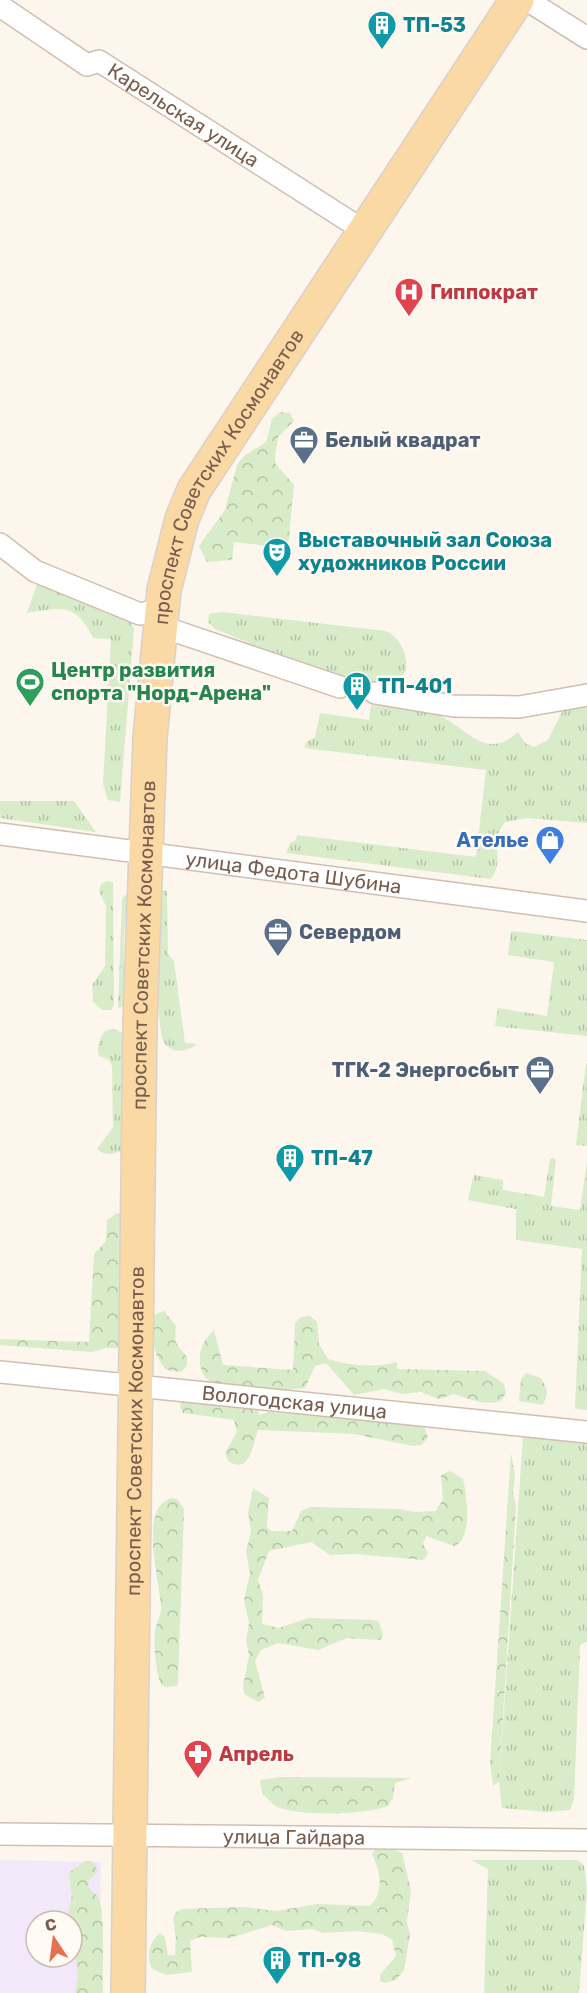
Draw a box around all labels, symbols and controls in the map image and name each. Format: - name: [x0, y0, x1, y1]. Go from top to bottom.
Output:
- building icon: ТП-53: [366, 9, 398, 51]
- place label: ТП-53: [403, 13, 466, 37]
- street label: Карельская улица: [103, 58, 263, 172]
- hospital icon: Гиппократ: [393, 276, 425, 318]
- place label: Гиппократ: [430, 280, 538, 304]
- street label: проспект Советских Космонавтов: [149, 325, 309, 626]
- office icon: Белый квадрат: [288, 424, 320, 466]
- place label: Белый квадрат: [325, 428, 480, 452]
- place label: Выставочный зал Союза художников России: [298, 528, 552, 575]
- theatre icon: Выставочный зал Союза художников России: [261, 536, 293, 578]
- place label: Центр развития спорта "Норд-Арена": [51, 658, 271, 705]
- sports icon: Центр развития спорта "Норд-Арена": [14, 666, 46, 708]
- building icon: ТП-401: [341, 670, 373, 712]
- place label: ТП-401: [378, 674, 452, 698]
- street label: проспект Советских Космонавтов: [127, 780, 161, 1110]
- shop icon: Ателье: [534, 824, 566, 866]
- place label: Ателье: [456, 828, 529, 852]
- street label: улица Федота Шубина: [184, 846, 403, 899]
- office icon: Севердом: [262, 916, 294, 958]
- place label: Севердом: [299, 920, 401, 944]
- office icon: ТГК-2 Энергосбыт: [524, 1054, 556, 1096]
- place label: ТГК-2 Энергосбыт: [332, 1058, 519, 1082]
- building icon: ТП-47: [274, 1142, 306, 1184]
- place label: ТП-47: [311, 1146, 373, 1170]
- street label: проспект Советских Космонавтов: [121, 1266, 149, 1596]
- street label: Вологодская улица: [201, 1381, 388, 1423]
- pharmacy icon: Апрель: [182, 1738, 214, 1780]
- place label: Апрель: [219, 1742, 294, 1766]
- street label: улица Гайдара: [223, 1824, 365, 1850]
- north arrow: [24, 1909, 84, 1969]
- text: С: [43, 1914, 58, 1935]
- building icon: ТП-98: [261, 1944, 293, 1986]
- place label: ТП-98: [298, 1948, 361, 1972]

